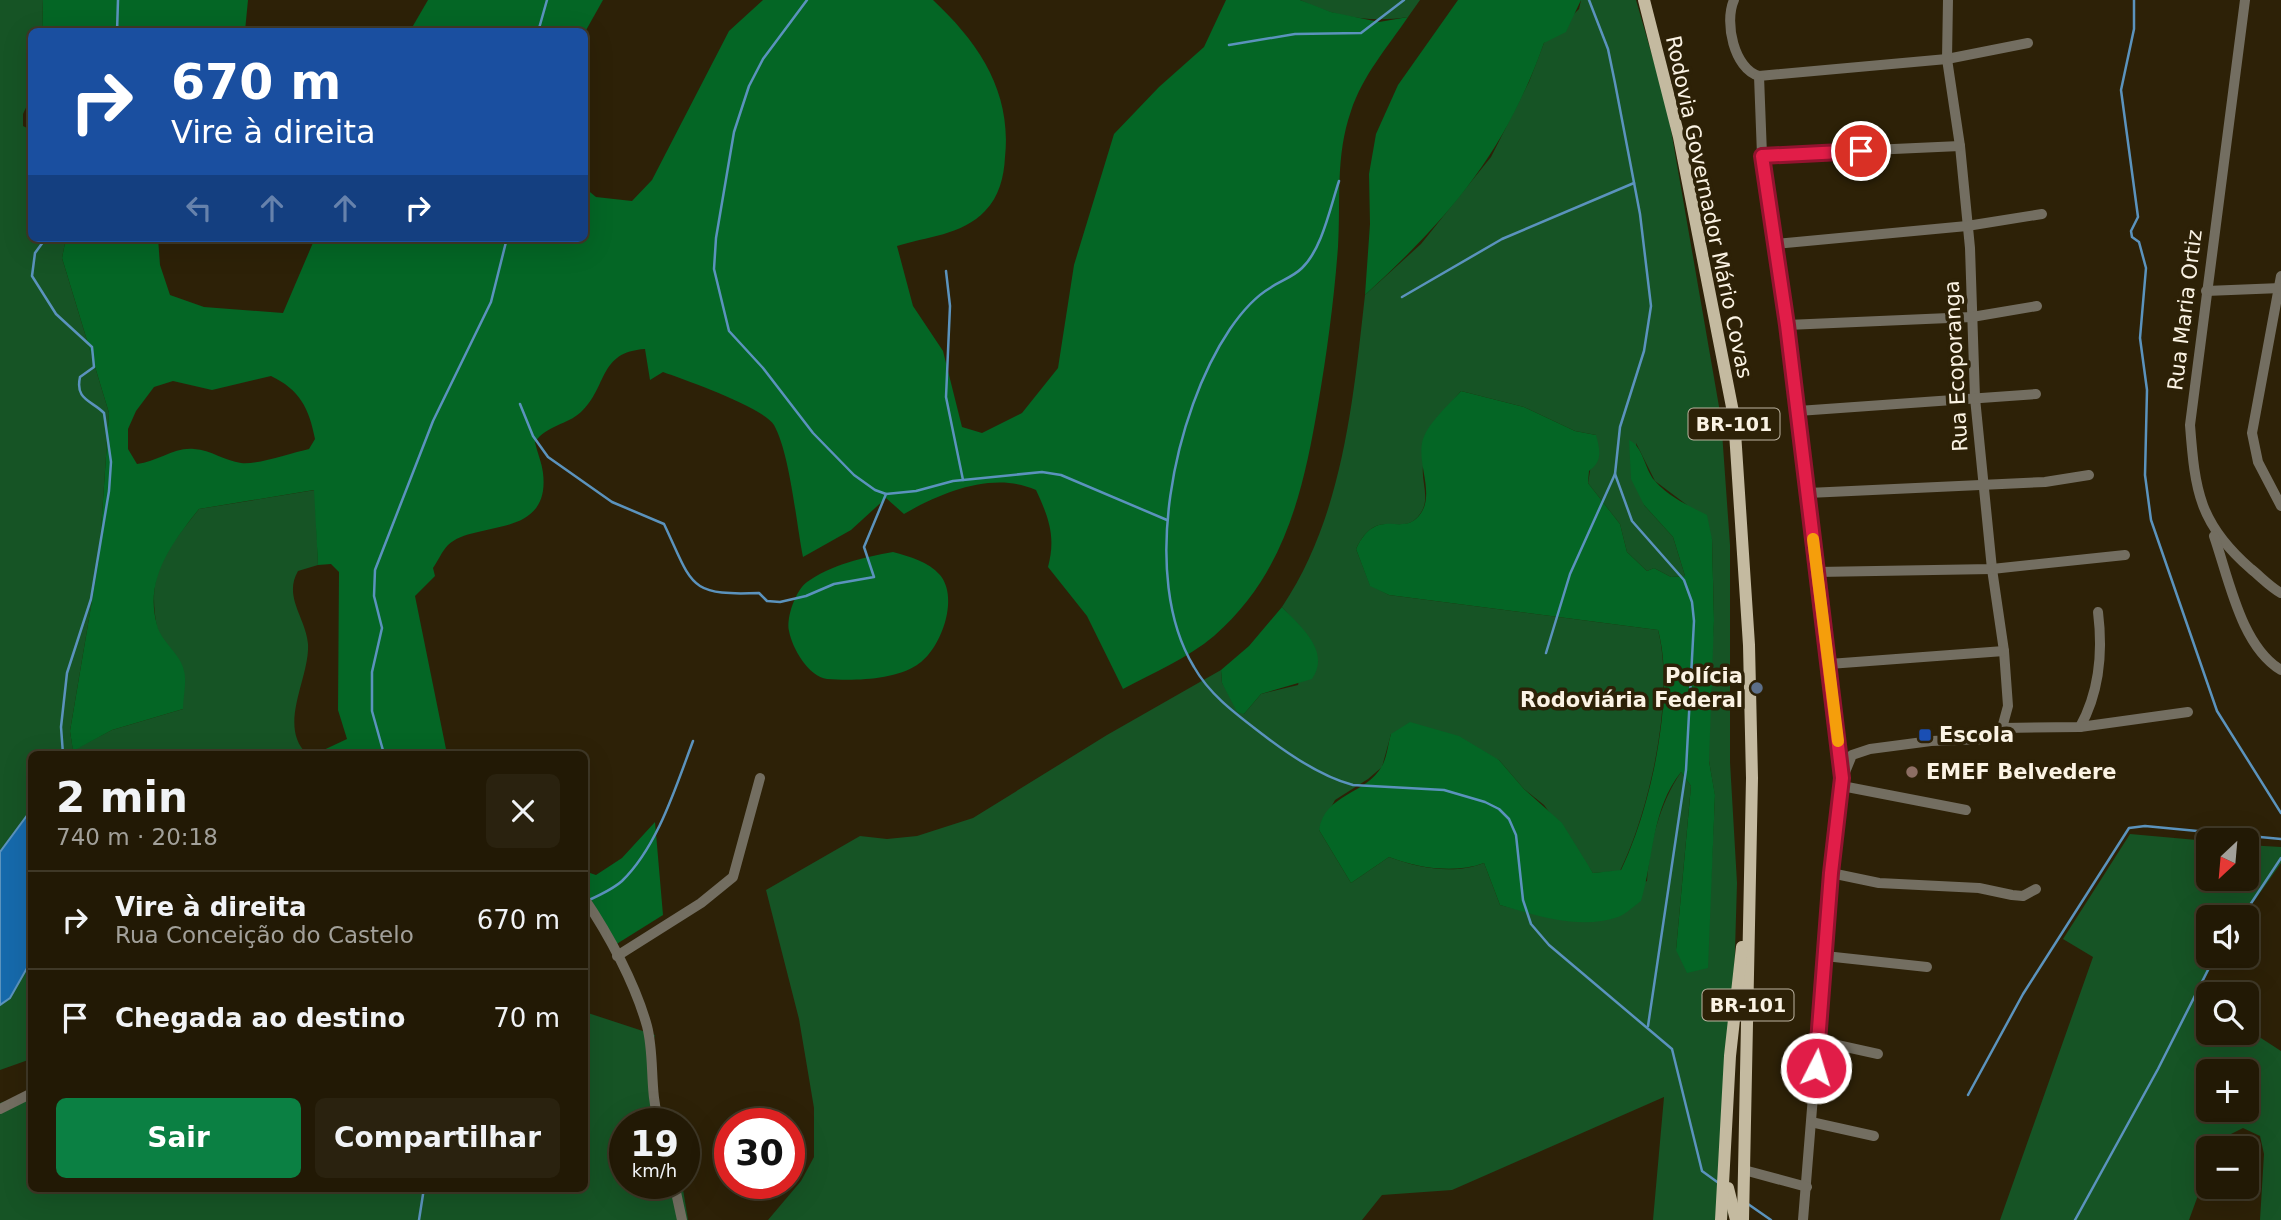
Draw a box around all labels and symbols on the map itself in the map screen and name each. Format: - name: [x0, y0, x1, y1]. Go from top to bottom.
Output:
- street label: Rodovia Governador Mário Covas: [1661, 34, 1757, 380]
- pin: [1831, 121, 1891, 181]
- street label: Rua Maria Ortiz: [2163, 228, 2207, 392]
- street label: Rua Ecoporanga: [1940, 280, 1972, 452]
- road number: BR-101: [1688, 408, 1780, 440]
- place label: Polícia Rodoviária Federal: [1520, 664, 1743, 712]
- marker: Polícia Rodoviária Federal: [1749, 680, 1765, 696]
- place label: Escola: [1939, 723, 2014, 747]
- marker: Escola: [1917, 727, 1933, 743]
- place label: EMEF Belvedere: [1926, 760, 2117, 784]
- marker: EMEF Belvedere: [1904, 764, 1920, 780]
- north arrow: [2196, 828, 2259, 891]
- road number: BR-101: [1702, 990, 1794, 1021]
- position arrow: [1779, 1031, 1853, 1105]
- speed limit sign: 30: [714, 1108, 805, 1199]

